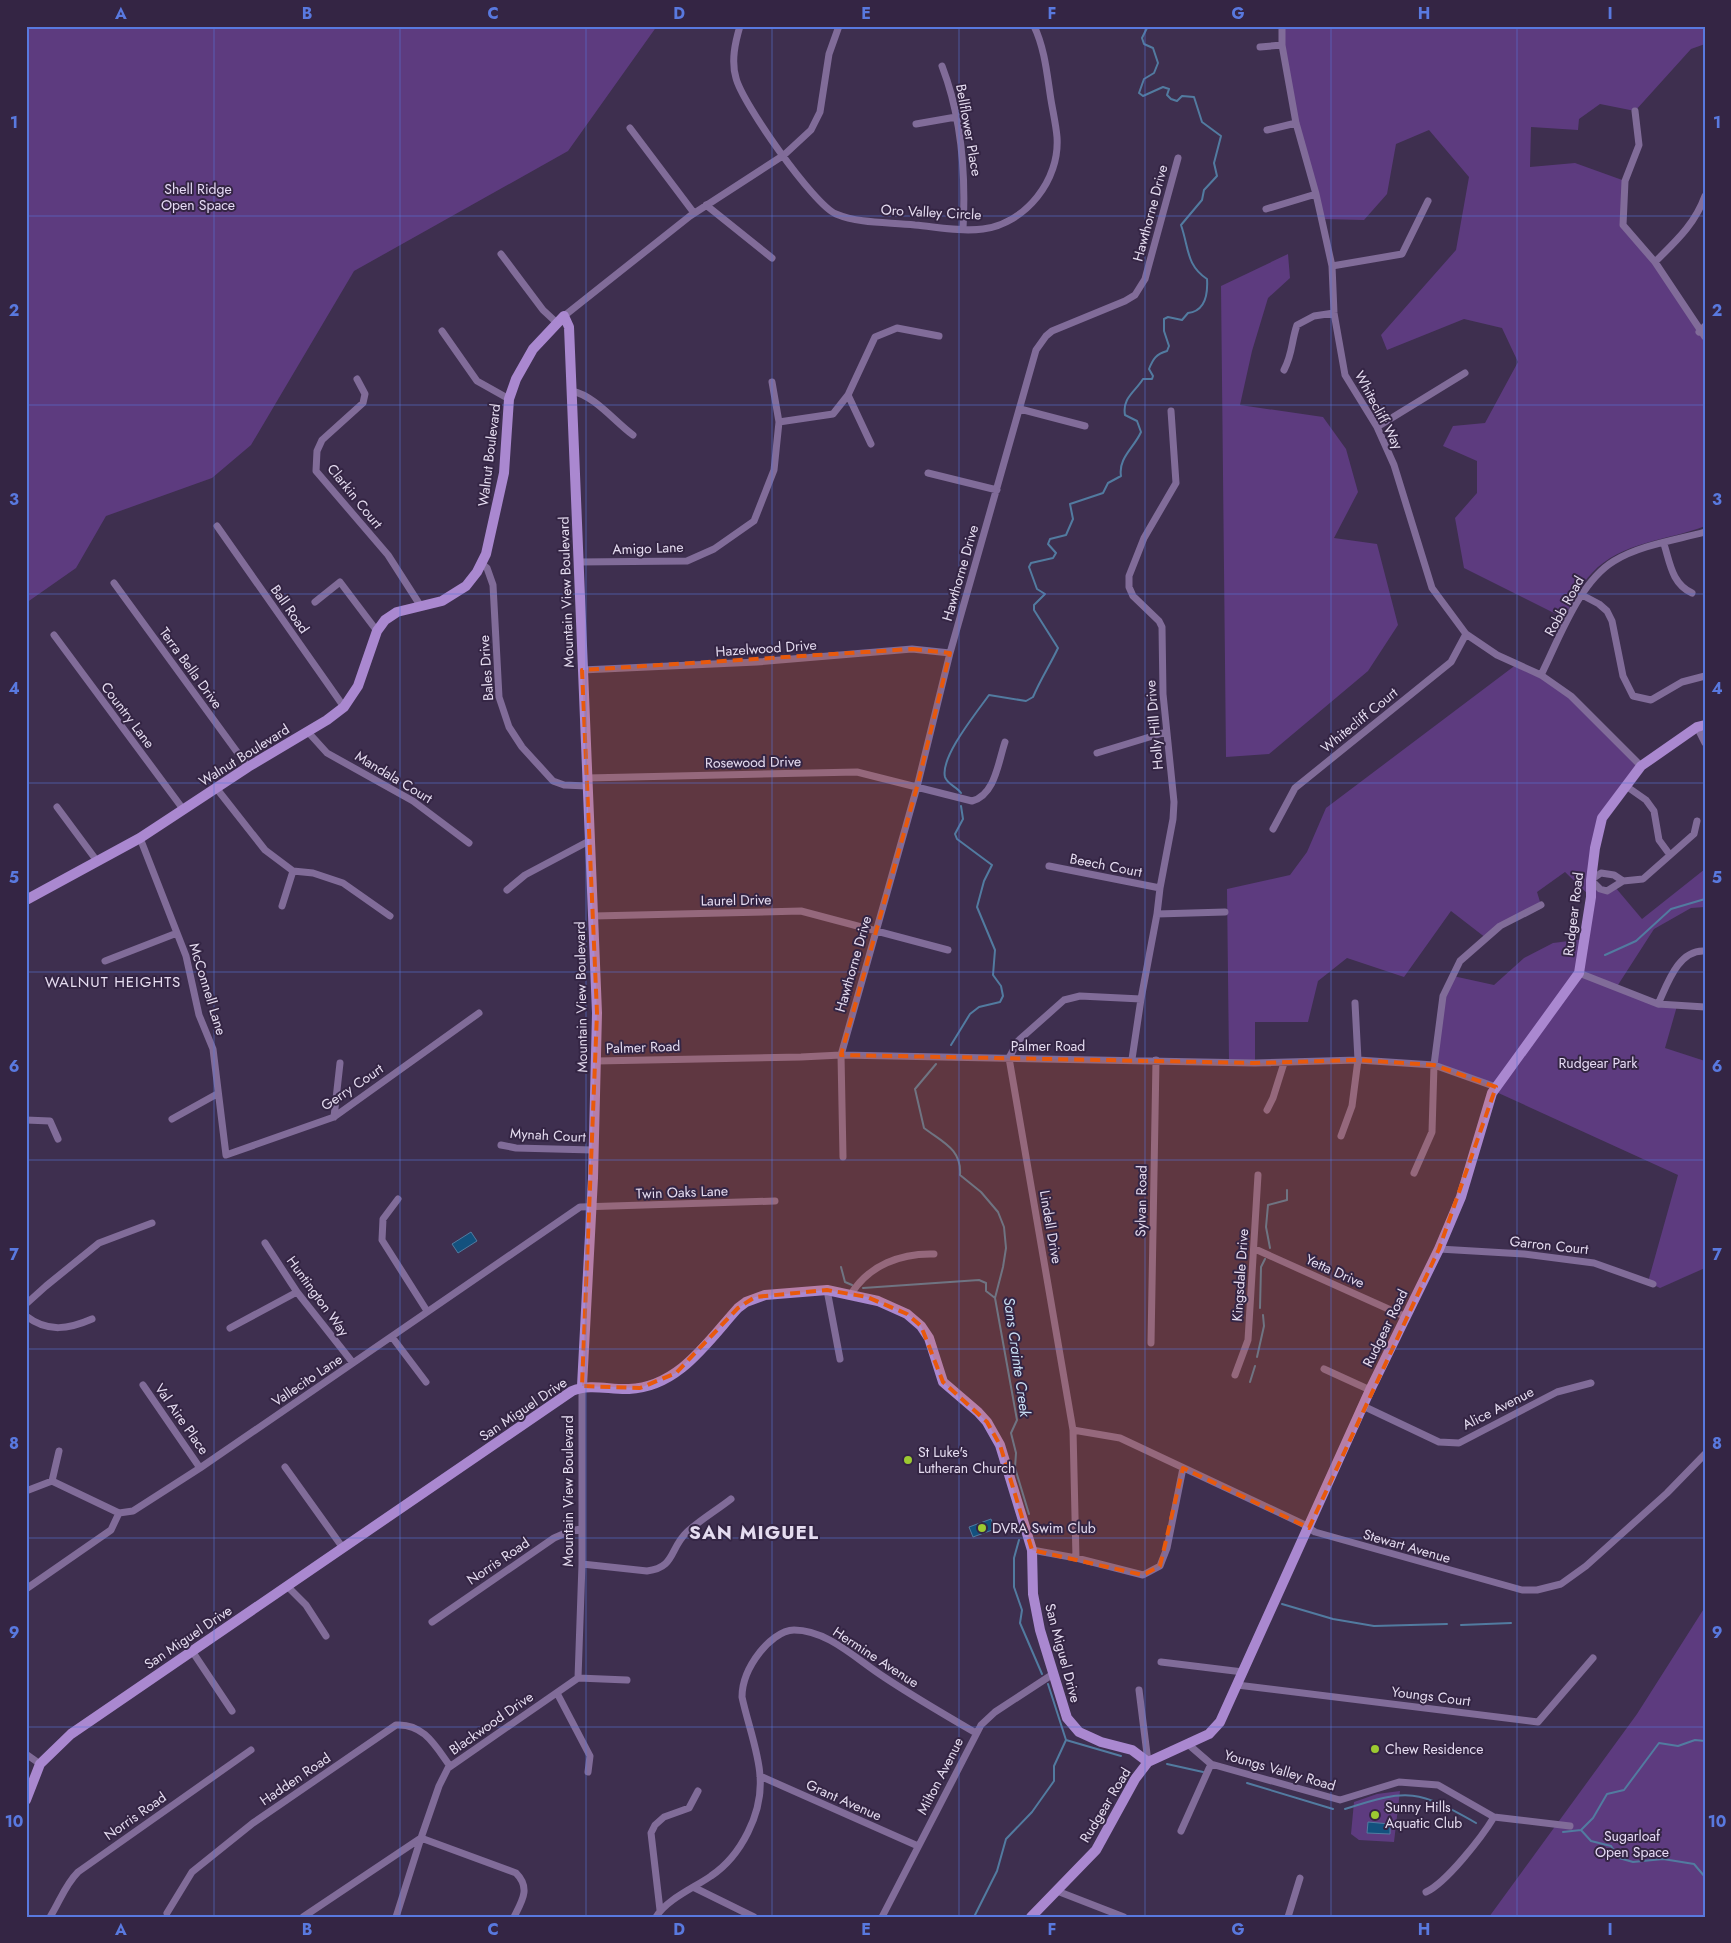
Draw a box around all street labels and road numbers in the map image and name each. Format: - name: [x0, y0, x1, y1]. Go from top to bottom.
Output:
- street label: Bellflower Place: [951, 82, 987, 178]
- street label: Hawthorne Drive: [1127, 162, 1173, 264]
- street label: Oro Valley Circle: [880, 199, 982, 225]
- street label: Whitecliff Way: [1350, 367, 1409, 454]
- street label: Walnut Boulevard: [473, 402, 505, 508]
- street label: Clarkin Court: [323, 459, 388, 533]
- street label: Mountain View Boulevard: [553, 516, 579, 668]
- street label: Hawthorne Drive: [937, 523, 983, 623]
- street label: Amigo Lane: [612, 537, 684, 559]
- street label: Robb Road: [1539, 572, 1589, 640]
- street label: Ball Road: [266, 581, 314, 637]
- street label: Terra Bella Drive: [155, 623, 227, 713]
- street label: Bales Drive: [474, 634, 498, 702]
- street label: Hazelwood Drive: [715, 634, 817, 662]
- street label: Country Lane: [96, 678, 160, 752]
- street label: Holly Hill Drive: [1140, 679, 1168, 771]
- street label: Whitecliff Court: [1316, 682, 1402, 757]
- street label: Walnut Boulevard: [195, 719, 293, 791]
- street label: Mandala Court: [352, 746, 437, 808]
- street label: Rosewood Drive: [705, 751, 801, 773]
- street label: Beech Court: [1068, 848, 1144, 882]
- street label: Rudgear Road: [1558, 871, 1588, 957]
- street label: Laurel Drive: [700, 889, 772, 911]
- street label: Hawthorne Drive: [830, 914, 876, 1014]
- street label: Mountain View Boulevard: [570, 921, 592, 1073]
- street label: McConnell Lane: [184, 940, 232, 1038]
- street label: Palmer Road: [605, 1036, 681, 1058]
- street label: Palmer Road: [1011, 1036, 1085, 1056]
- street label: Gerry Court: [317, 1058, 388, 1115]
- street label: Mynah Court: [510, 1123, 587, 1147]
- street label: Sylvan Road: [1130, 1165, 1152, 1237]
- street label: Twin Oaks Lane: [636, 1180, 728, 1204]
- street label: Lindell Drive: [1035, 1189, 1067, 1265]
- street label: Kingsdale Drive: [1227, 1228, 1253, 1322]
- street label: Garron Court: [1509, 1231, 1590, 1259]
- street label: Yetta Drive: [1302, 1249, 1368, 1293]
- street label: Huntington Way: [282, 1252, 354, 1341]
- street label: Rudgear Road: [1358, 1286, 1412, 1370]
- street label: Vallecito Lane: [268, 1349, 346, 1411]
- street label: San Miguel Drive: [475, 1372, 571, 1446]
- street label: Val Aire Place: [150, 1380, 214, 1458]
- street label: Alice Avenue: [1459, 1381, 1537, 1435]
- street label: Mountain View Boulevard: [558, 1415, 578, 1567]
- street label: Stewart Avenue: [1361, 1524, 1453, 1568]
- street label: Norris Road: [463, 1533, 533, 1589]
- street label: San Miguel Drive: [140, 1600, 236, 1674]
- street label: San Miguel Drive: [1040, 1601, 1086, 1705]
- street label: Hermine Avenue: [829, 1622, 923, 1692]
- street label: Youngs Court: [1390, 1681, 1472, 1711]
- street label: Blackwood Drive: [445, 1686, 537, 1760]
- street label: Milton Avenue: [912, 1734, 968, 1818]
- street label: Youngs Valley Road: [1222, 1745, 1338, 1795]
- street label: Hadden Road: [256, 1748, 334, 1810]
- street label: Rudgear Road: [1075, 1764, 1135, 1846]
- street label: Grant Avenue: [803, 1774, 885, 1826]
- street label: Norris Road: [100, 1787, 170, 1845]

